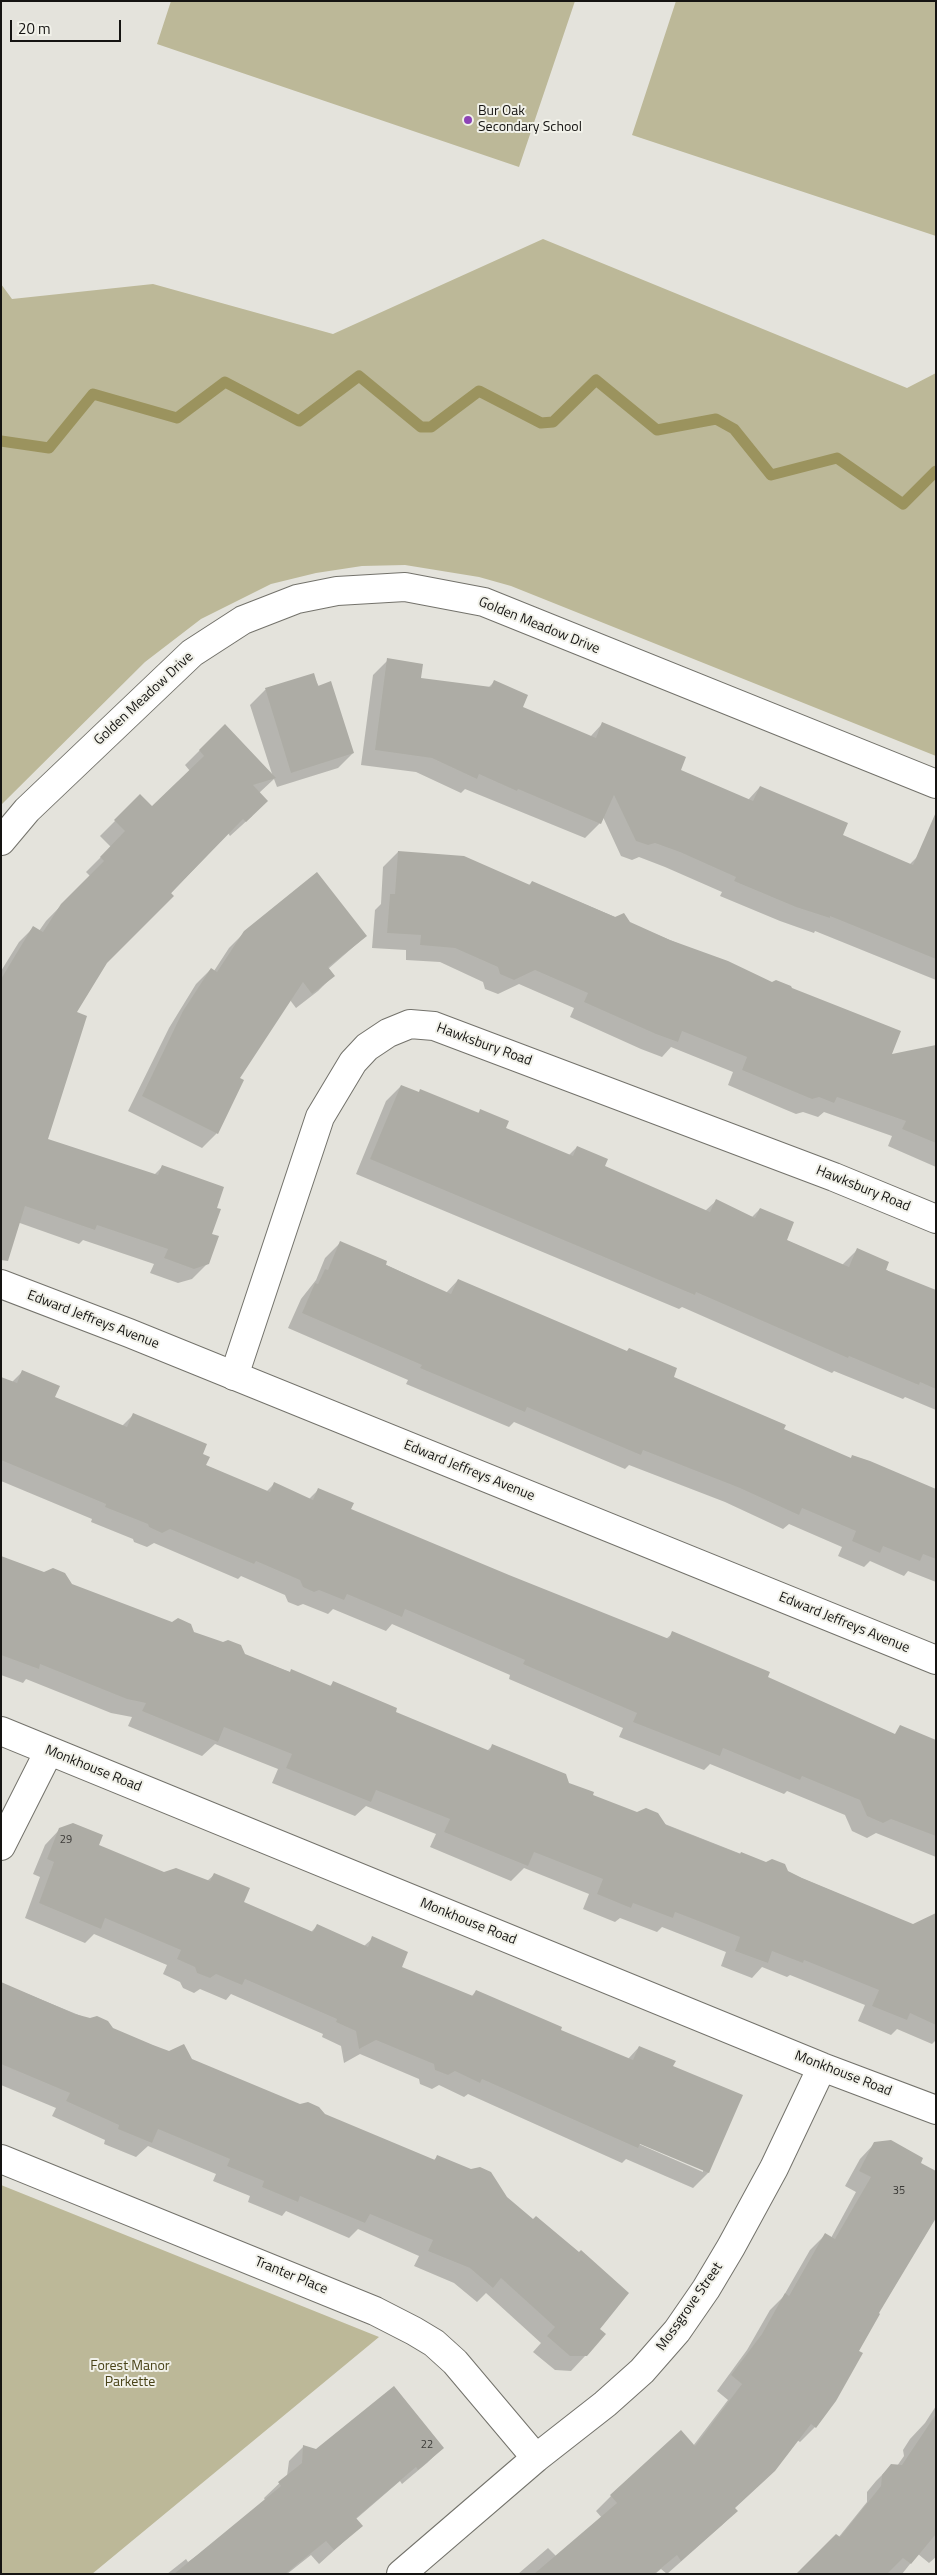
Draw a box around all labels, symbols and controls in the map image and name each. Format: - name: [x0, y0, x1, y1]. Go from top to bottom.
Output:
- scale bar: [12, 10, 124, 42]
- text: 20 m: [18, 17, 51, 40]
- place label: Bur Oak Secondary School: [478, 104, 582, 136]
- marker: Bur Oak Secondary School: [462, 114, 474, 126]
- street label: Golden Meadow Drive: [476, 594, 602, 658]
- street label: Golden Meadow Drive: [91, 649, 197, 749]
- street label: Hawksbury Road: [434, 1020, 534, 1070]
- street label: Hawksbury Road: [813, 1162, 913, 1216]
- street label: Edward Jeffreys Avenue: [25, 1287, 161, 1353]
- street label: Edward Jeffreys Avenue: [401, 1437, 537, 1505]
- street label: Edward Jeffreys Avenue: [776, 1589, 912, 1657]
- street label: Monkhouse Road: [42, 1742, 144, 1796]
- house number: 29: [60, 1833, 72, 1847]
- street label: Monkhouse Road: [417, 1895, 519, 1949]
- street label: Monkhouse Road: [792, 2048, 894, 2100]
- house number: 35: [893, 2184, 905, 2198]
- street label: Tranter Place: [252, 2254, 330, 2298]
- street label: Mossgrove Street: [653, 2260, 727, 2354]
- park label: Forest Manor Parkette: [90, 2359, 170, 2392]
- house number: 22: [421, 2438, 433, 2452]

